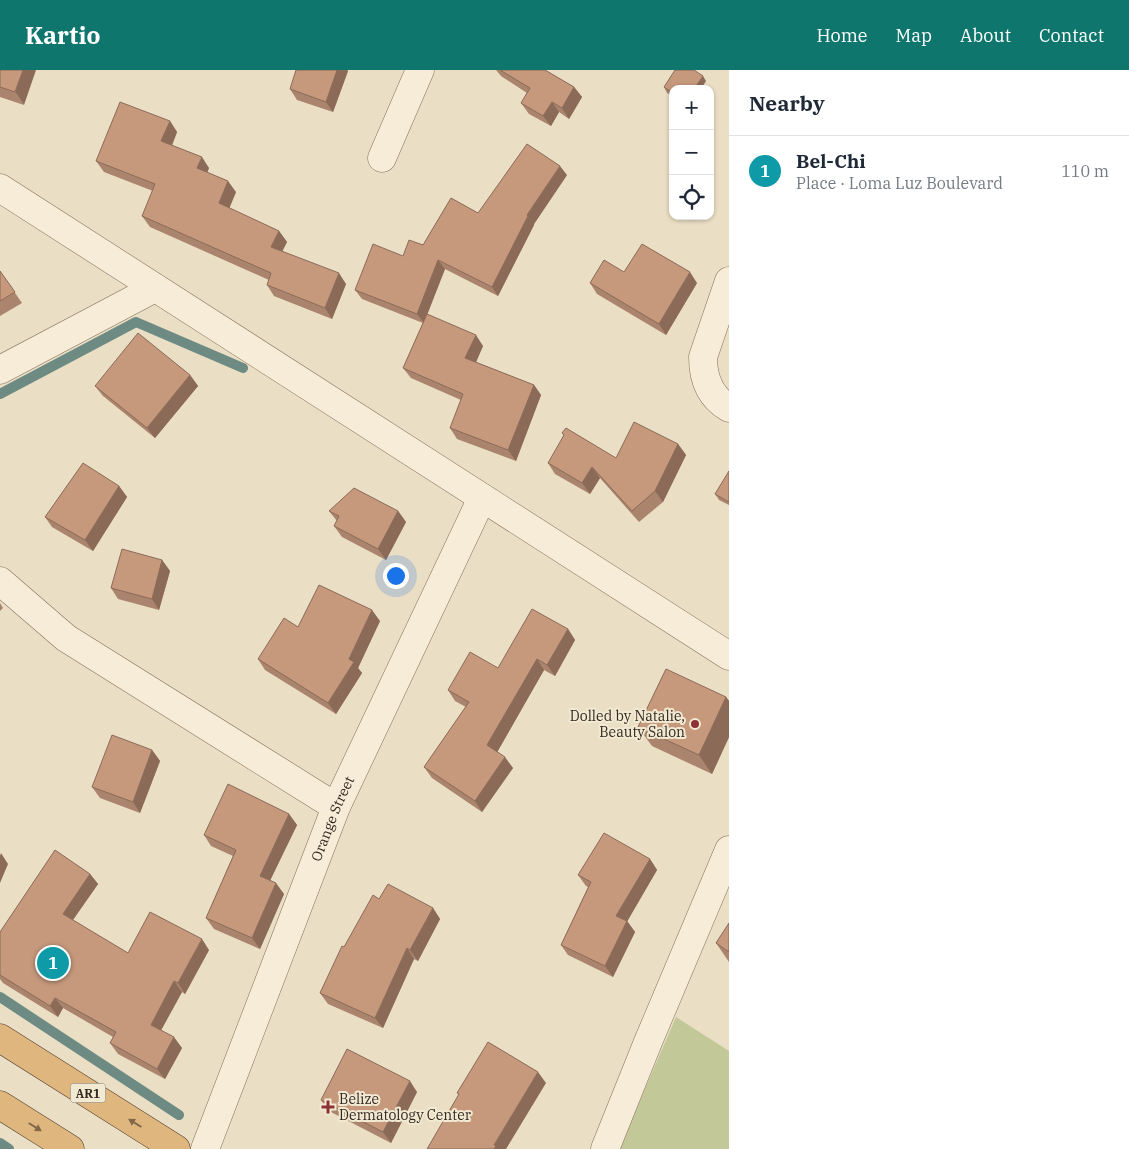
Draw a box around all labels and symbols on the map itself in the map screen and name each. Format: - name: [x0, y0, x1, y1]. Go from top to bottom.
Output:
- your location: [383, 563, 409, 589]
- place label: Dolled by Natalie, Beauty Salon: [570, 707, 685, 741]
- marker: Dolled by Natalie, Beauty Salon: [689, 718, 701, 730]
- street label: Orange Street: [307, 773, 358, 864]
- pin: 1: [37, 944, 69, 982]
- road number: AR1: [70, 1084, 106, 1102]
- place label: Belize Dermatology Center: [339, 1090, 472, 1124]
- marker: Belize Dermatology Center: [321, 1100, 335, 1114]
- one-way arrow: [128, 1118, 141, 1128]
- one-way arrow: [28, 1122, 42, 1132]

